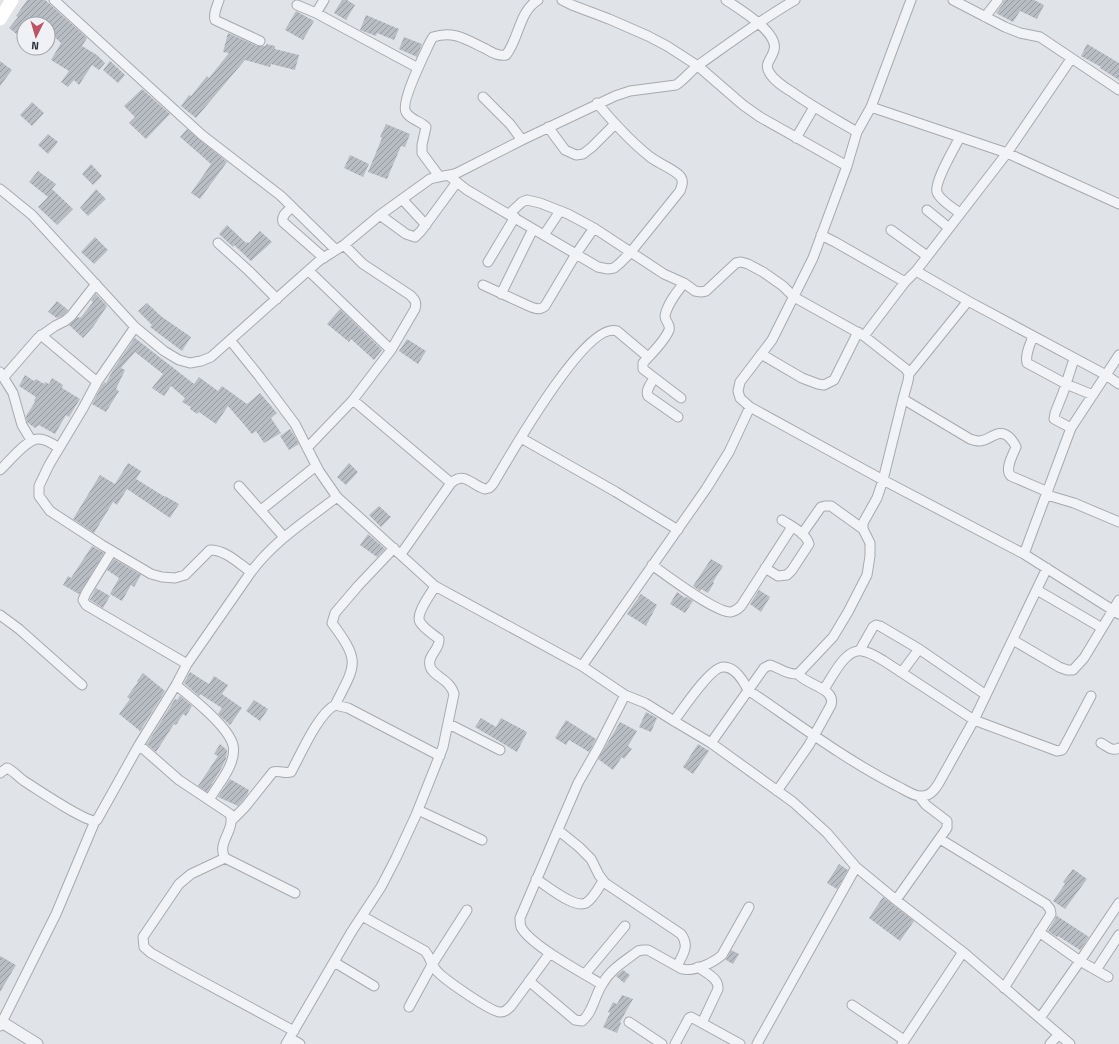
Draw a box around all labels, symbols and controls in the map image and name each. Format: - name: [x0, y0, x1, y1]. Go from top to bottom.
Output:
- north arrow: [16, 16, 56, 56]
- text: N: [31, 38, 40, 54]

